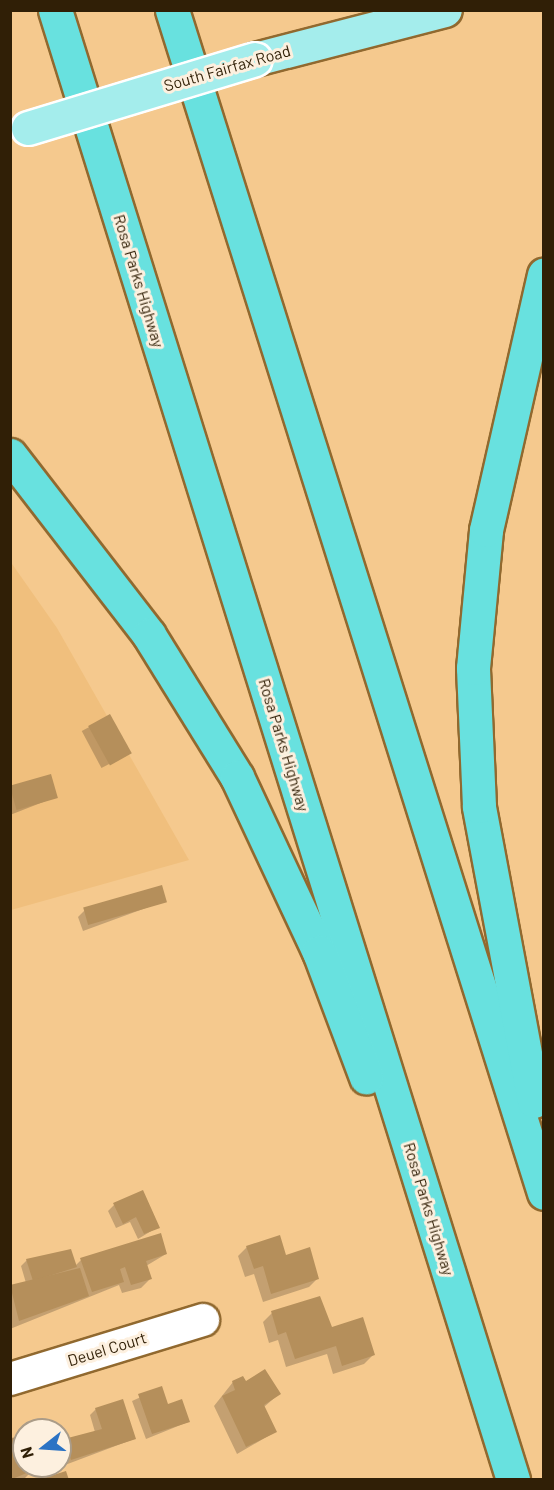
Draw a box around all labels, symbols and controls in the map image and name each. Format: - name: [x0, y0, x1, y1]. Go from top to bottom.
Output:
- street label: South Fairfax Road: [161, 41, 293, 95]
- street label: Rosa Parks Highway: [110, 212, 168, 350]
- street label: Rosa Parks Highway: [255, 676, 313, 814]
- street label: Rosa Parks Highway: [400, 1140, 458, 1278]
- street label: Deuel Court: [65, 1328, 149, 1370]
- north arrow: [12, 1418, 72, 1478]
- text: N: [16, 1445, 37, 1461]

